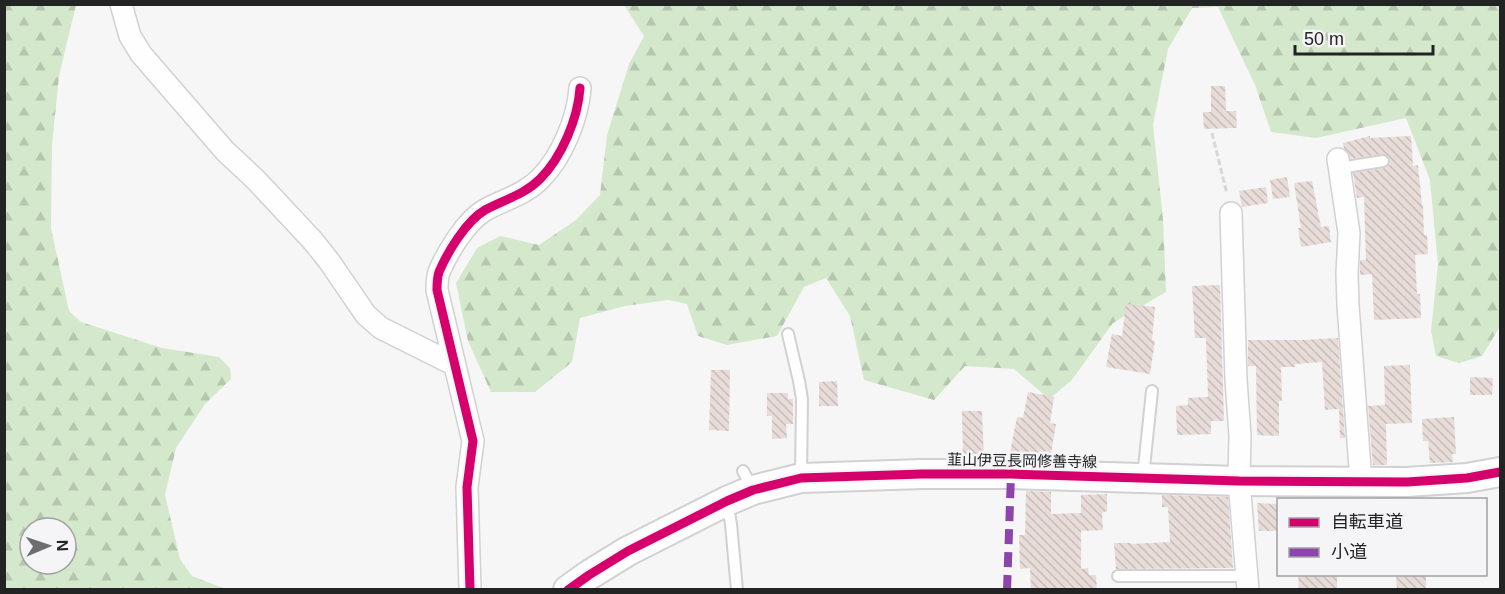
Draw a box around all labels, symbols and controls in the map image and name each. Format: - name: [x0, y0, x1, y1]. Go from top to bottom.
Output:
- scale bar: [1295, 18, 1433, 56]
- text: 50 m: [1304, 29, 1344, 49]
- street label: 韮山伊豆長岡修善寺線: [947, 451, 1097, 470]
- legend: [1277, 498, 1487, 576]
- text: 自転車道: [1331, 512, 1403, 532]
- north arrow: [18, 516, 78, 576]
- text: N: [54, 539, 71, 552]
- text: 小道: [1331, 542, 1367, 562]

